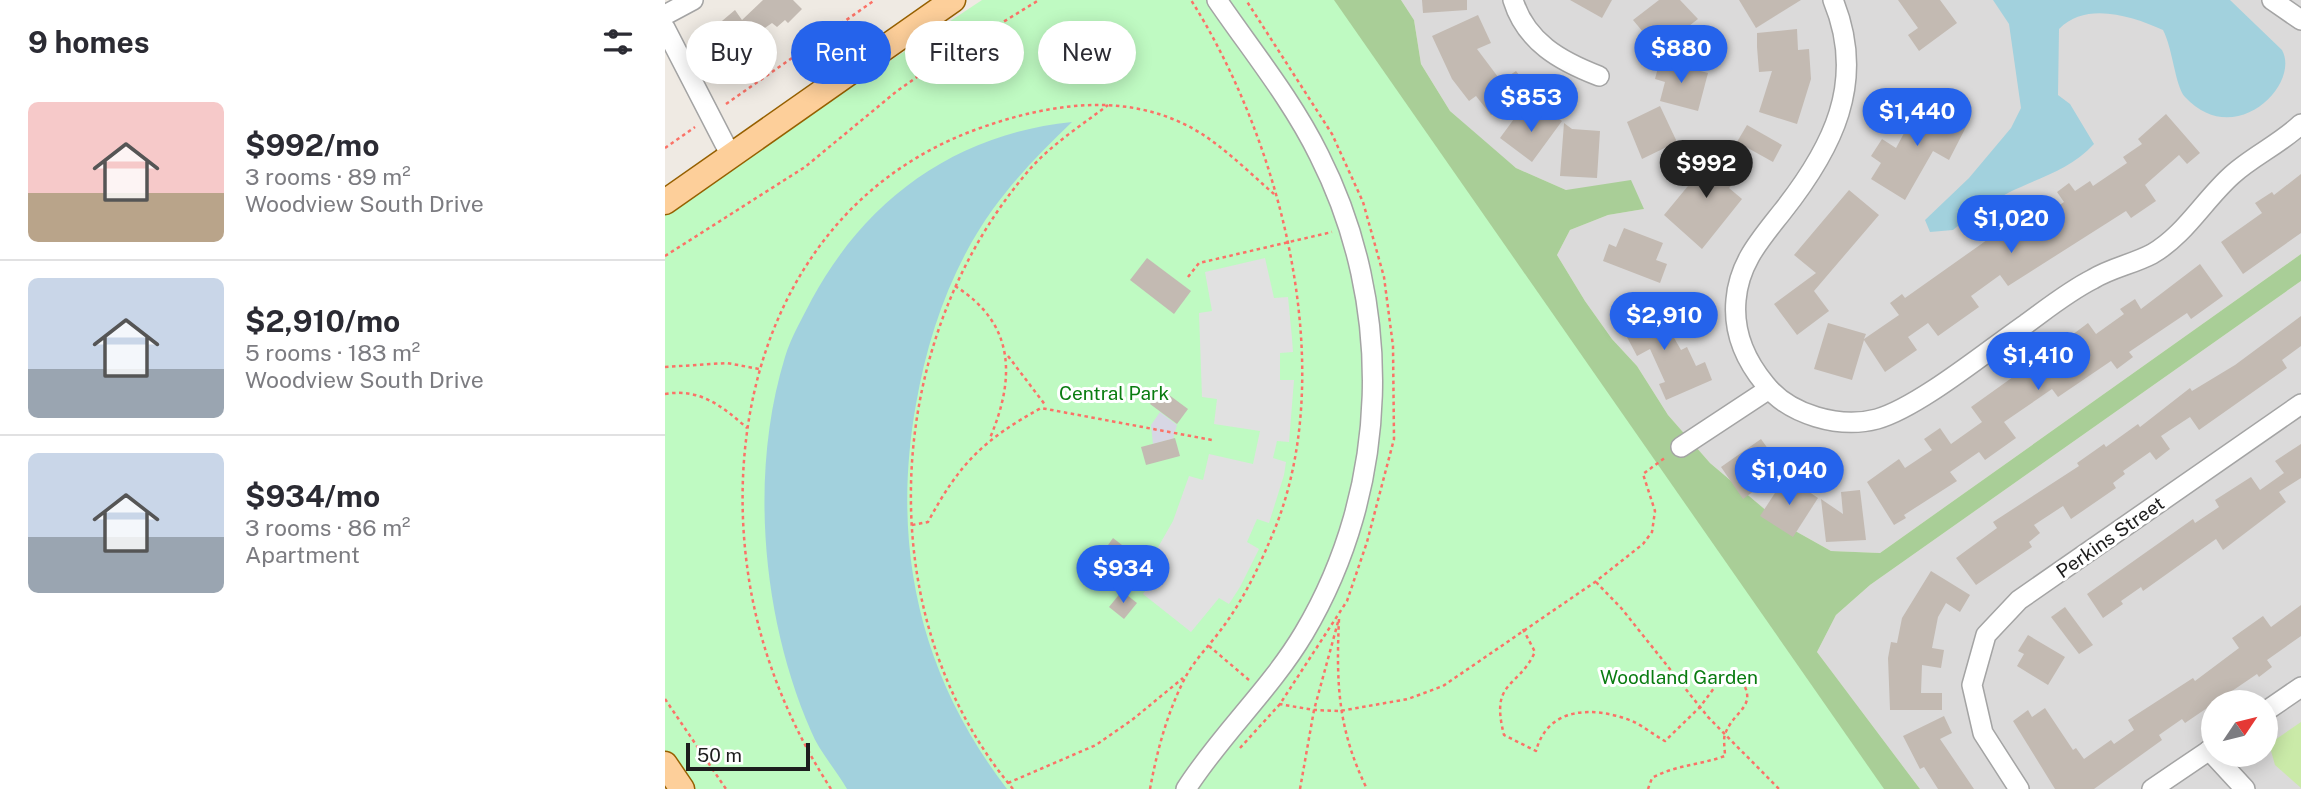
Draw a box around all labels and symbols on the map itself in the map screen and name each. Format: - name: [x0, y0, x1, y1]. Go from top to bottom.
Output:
- pin: $880: [1640, 25, 1722, 85]
- pin: $853: [1490, 74, 1572, 134]
- pin: $1,440: [1860, 88, 1974, 148]
- pin: $992: [1665, 140, 1747, 200]
- pin: $1,020: [1954, 196, 2068, 255]
- pin: $2,910: [1607, 292, 1721, 352]
- pin: $1,410: [1981, 332, 2095, 392]
- park label: Central Park: [1059, 382, 1169, 404]
- pin: $1,040: [1732, 448, 1846, 507]
- street label: Perkins Street: [2052, 492, 2168, 582]
- pin: $934: [1082, 546, 1164, 605]
- park label: Woodland Garden: [1600, 666, 1758, 688]
- north arrow: [2201, 690, 2279, 766]
- scale bar: [686, 740, 810, 772]

